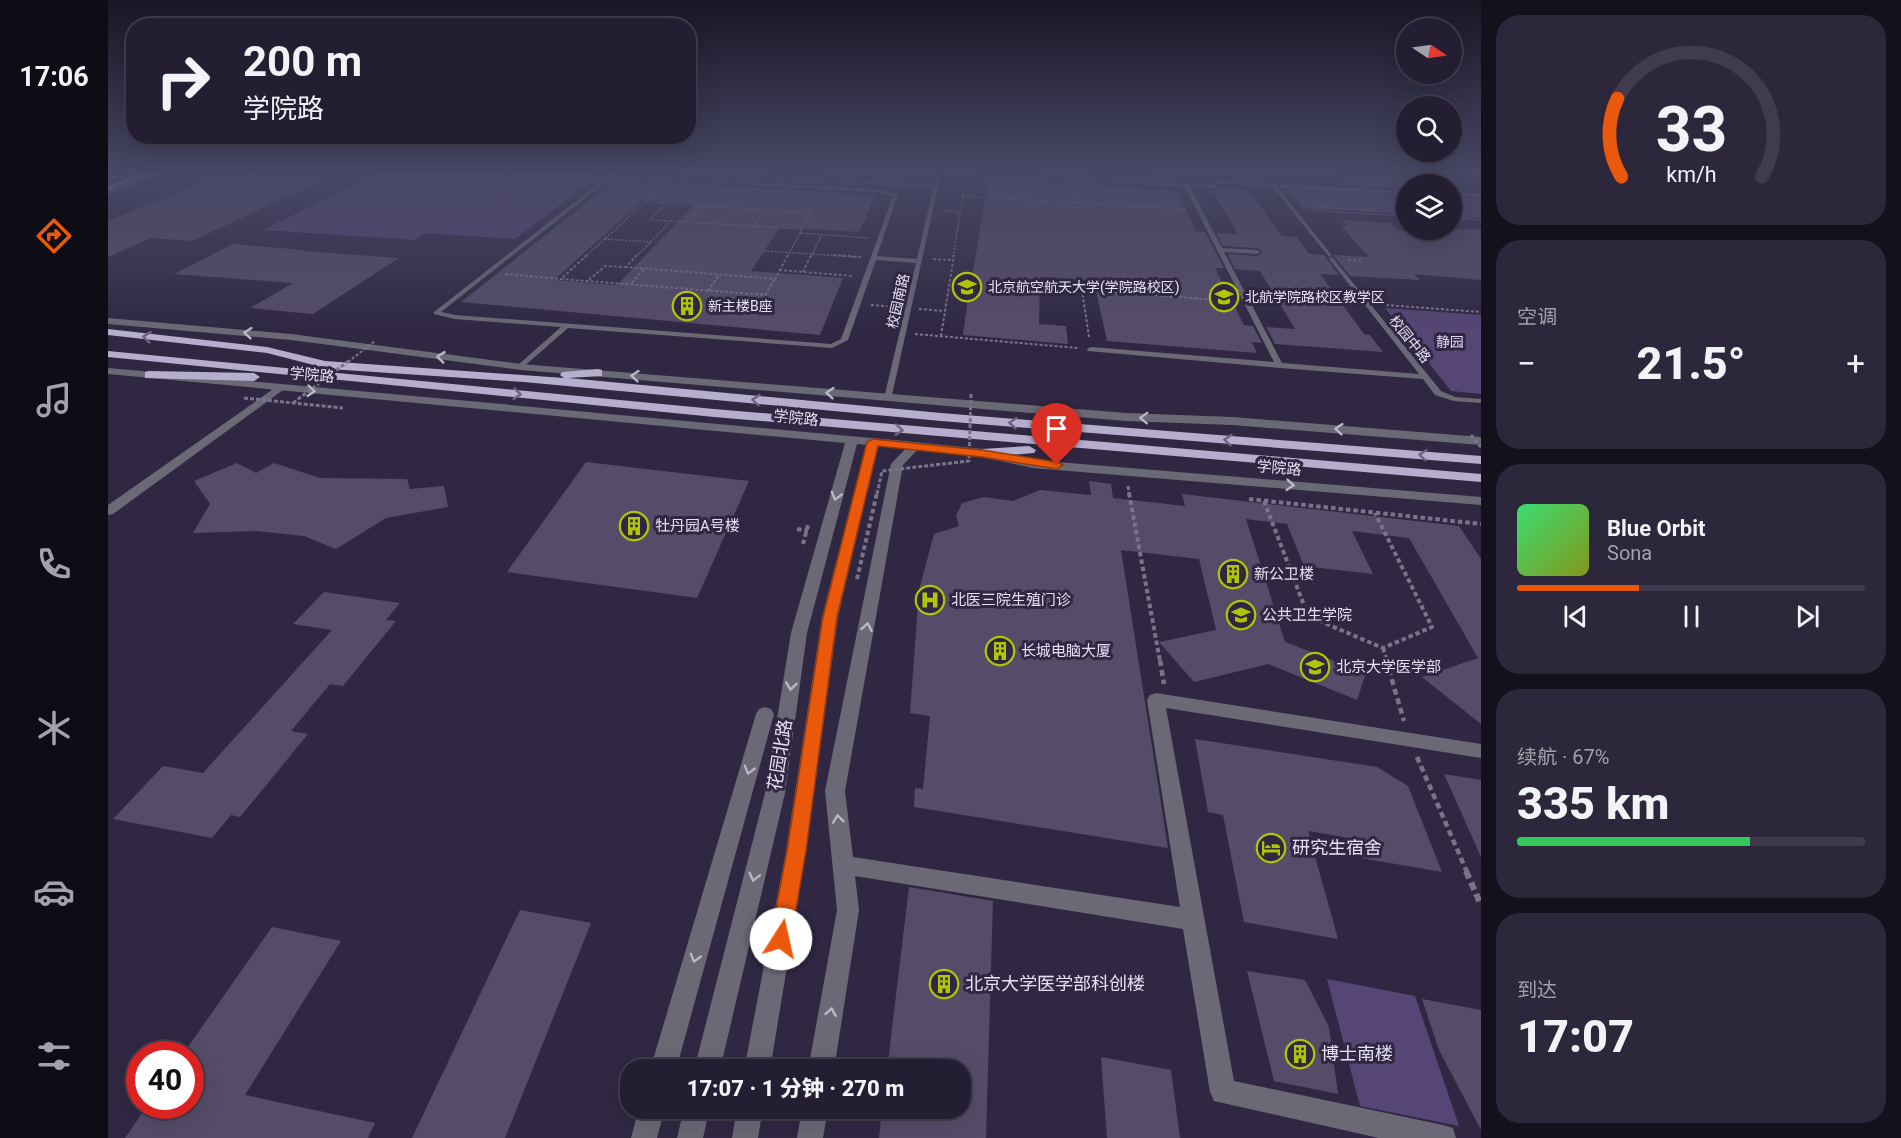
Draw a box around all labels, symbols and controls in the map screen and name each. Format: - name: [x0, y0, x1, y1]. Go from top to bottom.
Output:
- north arrow: [1396, 18, 1462, 84]
- map controls: [1396, 18, 1462, 240]
- text: 200 m: [243, 37, 362, 86]
- icon: right: [144, 42, 222, 120]
- text: 17:06: [19, 61, 89, 93]
- text: 学院路: [243, 93, 324, 125]
- text: 33: [1655, 93, 1727, 166]
- button: search: [1396, 96, 1462, 162]
- text: km/h: [1666, 162, 1716, 187]
- button: layers: [1396, 174, 1462, 240]
- icon: directions: [33, 215, 75, 257]
- school or university icon: 北京航空航天大学(学院路校区): [951, 271, 983, 303]
- street label: 校园南路: [884, 272, 912, 330]
- place label: 北京航空航天大学(学院路校区): [988, 279, 1180, 296]
- school or university icon: 北航学院路校区教学区: [1208, 281, 1240, 313]
- place label: 北航学院路校区教学区: [1245, 289, 1385, 305]
- building icon: 新主楼B座: [671, 290, 703, 322]
- place label: 新主楼B座: [708, 298, 773, 314]
- text: 空调: [1517, 305, 1557, 329]
- street label: 校园中路: [1386, 312, 1434, 366]
- one-way arrow: [243, 327, 252, 340]
- one-way arrow: [142, 331, 152, 343]
- park label: 静园: [1436, 334, 1464, 350]
- text: 21.5°: [1637, 337, 1746, 390]
- text: −: [1517, 344, 1536, 383]
- text: +: [1846, 344, 1865, 383]
- one-way arrow: [437, 352, 446, 364]
- street label: 学院路: [289, 364, 335, 386]
- one-way arrow: [631, 369, 640, 382]
- icon: music: [33, 379, 75, 421]
- one-way arrow: [307, 384, 316, 397]
- one-way arrow: [825, 387, 834, 400]
- one-way arrow: [512, 388, 521, 400]
- one-way arrow: [751, 394, 761, 407]
- pin: [1031, 403, 1082, 465]
- street label: 学院路: [773, 407, 819, 429]
- icon: arrive: [1040, 412, 1073, 445]
- one-way arrow: [1140, 412, 1149, 424]
- one-way arrow: [1008, 416, 1017, 429]
- one-way arrow: [895, 423, 904, 436]
- one-way arrow: [1334, 423, 1343, 436]
- one-way arrow: [1224, 434, 1233, 447]
- one-way arrow: [1418, 449, 1427, 462]
- street label: 学院路: [1256, 457, 1302, 479]
- one-way arrow: [1286, 478, 1295, 491]
- one-way arrow: [831, 490, 843, 501]
- building icon: 牡丹园A号楼: [618, 510, 650, 542]
- text: Blue Orbit: [1607, 516, 1705, 541]
- place label: 牡丹园A号楼: [655, 517, 740, 535]
- text: Sona: [1607, 541, 1652, 565]
- icon: phone: [33, 543, 75, 585]
- building icon: 新公卫楼: [1217, 558, 1249, 590]
- place label: 新公卫楼: [1254, 565, 1314, 583]
- hospital icon: 北医三院生殖门诊: [914, 584, 946, 616]
- place label: 北医三院生殖门诊: [951, 591, 1071, 609]
- school or university icon: 公共卫生学院: [1225, 599, 1257, 631]
- icon: previous: [1559, 600, 1592, 633]
- icon: pause: [1675, 600, 1708, 633]
- icon: next: [1791, 600, 1824, 633]
- place label: 公共卫生学院: [1262, 606, 1352, 624]
- one-way arrow: [860, 622, 873, 632]
- building icon: 长城电脑大厦: [984, 635, 1016, 667]
- place label: 长城电脑大厦: [1021, 642, 1111, 660]
- school or university icon: 北京大学医学部: [1299, 651, 1331, 683]
- place label: 北京大学医学部: [1336, 658, 1441, 676]
- one-way arrow: [785, 681, 797, 690]
- icon: climate: [33, 707, 75, 749]
- street label: 花园北路: [764, 718, 796, 792]
- text: 续航 · 67%: [1517, 745, 1609, 769]
- one-way arrow: [744, 765, 756, 775]
- text: 335 km: [1517, 777, 1669, 830]
- one-way arrow: [832, 814, 845, 823]
- hotel icon: 研究生宿舍: [1255, 832, 1287, 864]
- place label: 研究生宿舍: [1292, 837, 1382, 858]
- icon: car: [33, 871, 75, 913]
- one-way arrow: [749, 872, 762, 882]
- position arrow: [749, 907, 813, 971]
- one-way arrow: [690, 952, 702, 963]
- building icon: 北京大学医学部科创楼: [928, 968, 960, 1000]
- place label: 北京大学医学部科创楼: [965, 973, 1145, 994]
- text: 到达: [1517, 978, 1557, 1002]
- one-way arrow: [824, 1007, 837, 1017]
- text: 17:07: [1517, 1010, 1634, 1063]
- icon: filters: [33, 1035, 75, 1077]
- building icon: 博士南楼: [1284, 1038, 1316, 1070]
- speed limit sign: 40: [126, 1041, 204, 1119]
- place label: 博士南楼: [1321, 1043, 1393, 1064]
- text: 17:07 · 1 分钟 · 270 m: [687, 1076, 904, 1101]

